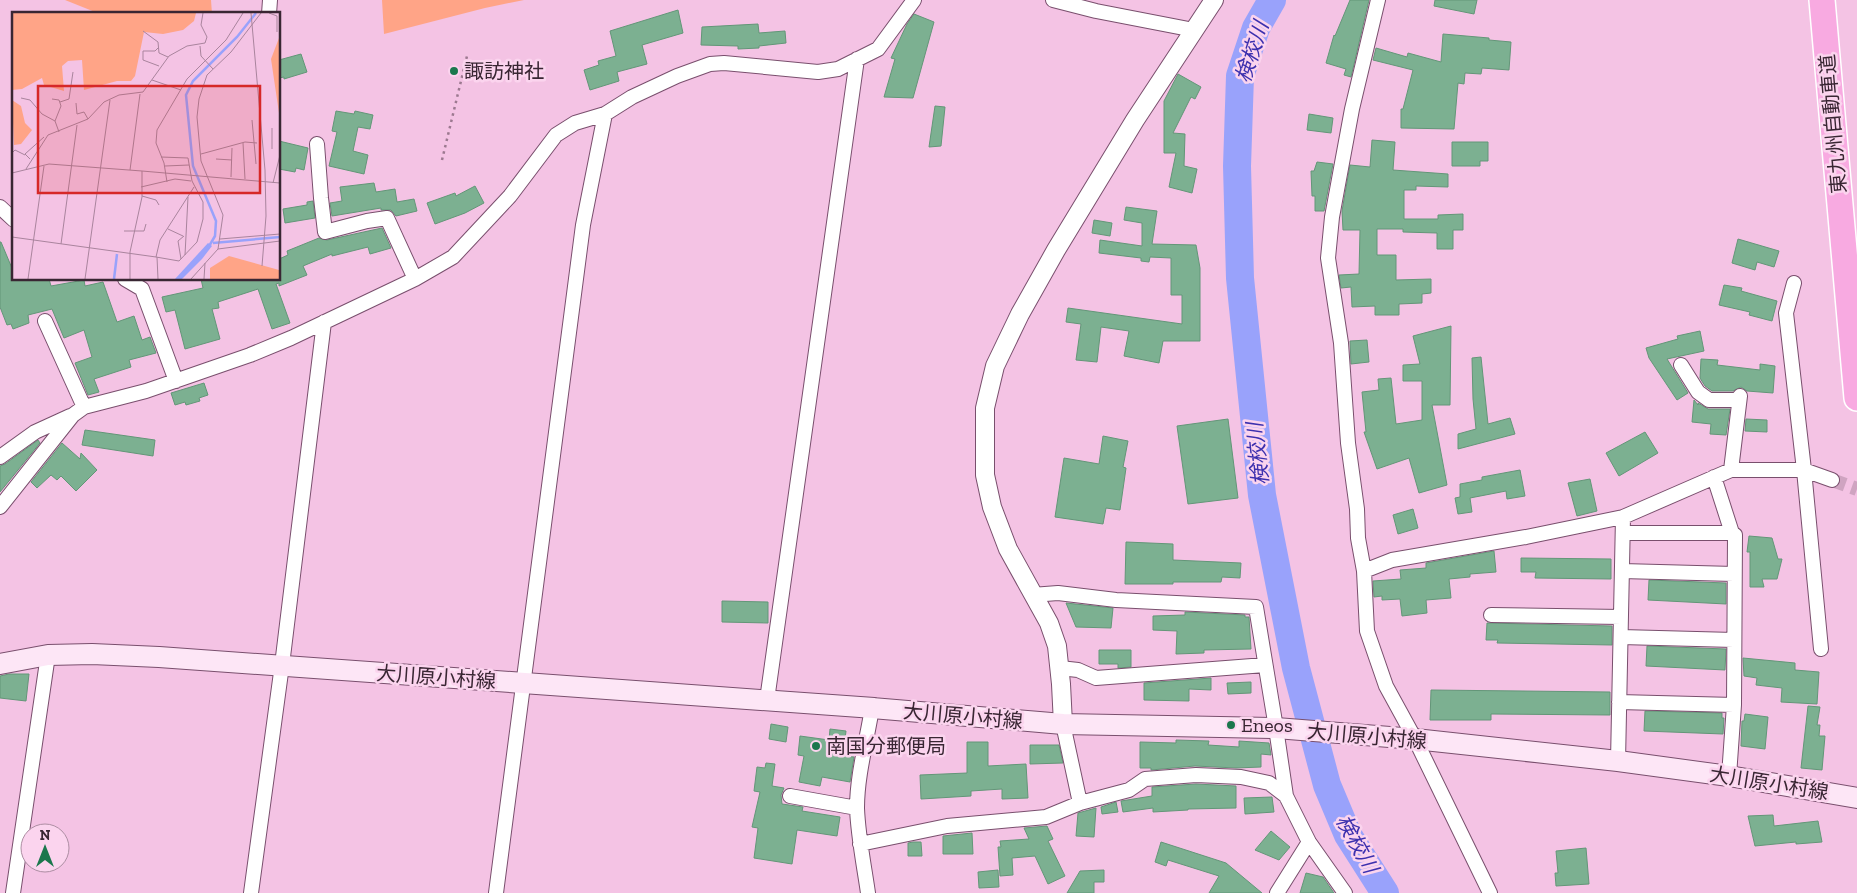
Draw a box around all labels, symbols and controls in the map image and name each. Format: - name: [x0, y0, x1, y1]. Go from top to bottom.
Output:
- inset map: [12, 12, 280, 280]
- water label: 検校川: [1230, 16, 1274, 86]
- street label: 東九州自動車道: [1815, 53, 1851, 195]
- place label: 諏訪神社: [464, 59, 544, 83]
- marker: 諏訪神社: [448, 65, 460, 77]
- water label: 検校川: [1242, 419, 1273, 487]
- street label: 大川原小村線: [375, 661, 497, 693]
- street label: 大川原小村線: [902, 699, 1024, 733]
- place label: Eneos: [1241, 713, 1293, 737]
- marker: Eneos: [1225, 719, 1237, 731]
- street label: 大川原小村線: [1306, 719, 1428, 753]
- place label: 南国分郵便局: [826, 734, 946, 758]
- marker: 南国分郵便局: [810, 740, 822, 752]
- street label: 大川原小村線: [1708, 762, 1830, 804]
- water label: 検校川: [1331, 810, 1385, 879]
- north arrow: [20, 823, 70, 873]
- text: N: [40, 827, 51, 844]

